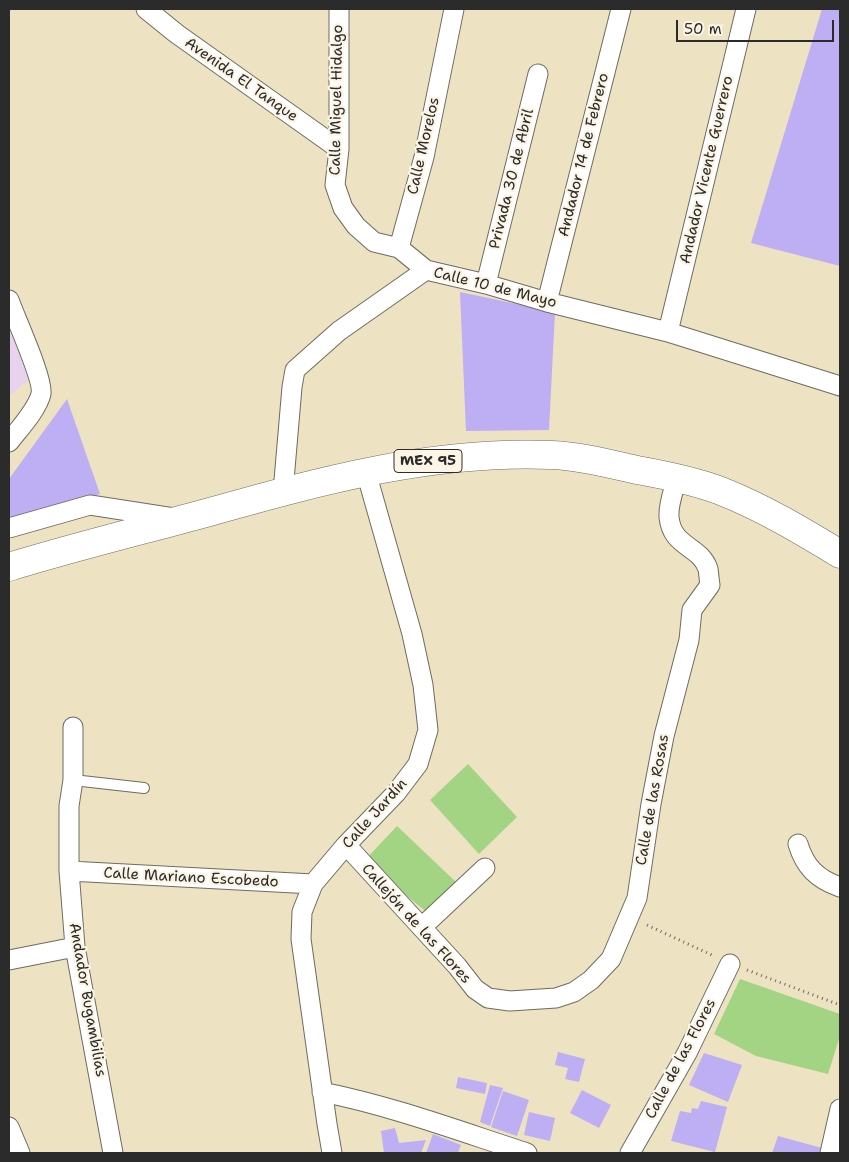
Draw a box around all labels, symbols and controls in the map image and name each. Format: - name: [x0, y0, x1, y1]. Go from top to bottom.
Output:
- scale bar: [679, 10, 836, 42]
- text: 50 m: [684, 19, 722, 39]
- street label: Calle Miguel Hidalgo: [327, 24, 347, 176]
- street label: Avenida El Tanque: [181, 34, 301, 126]
- street label: Andador 14 de Febrero: [555, 71, 613, 239]
- street label: Andador Vicente Guerrero: [677, 74, 737, 266]
- street label: Calle Morelos: [404, 96, 444, 196]
- street label: Privada 30 de Abril: [486, 107, 538, 251]
- street label: Calle 10 de Mayo: [432, 264, 558, 312]
- road number: MEX 95: [394, 450, 462, 472]
- street label: Calle de las Rosas: [633, 733, 673, 867]
- street label: Calle Jardín: [339, 775, 411, 853]
- street label: Callejón de las Flores: [357, 860, 475, 988]
- street label: Calle Mariano Escobedo: [103, 864, 279, 892]
- street label: Andador Bugambilias: [65, 922, 109, 1078]
- street label: Calle de las Flores: [642, 996, 720, 1122]

